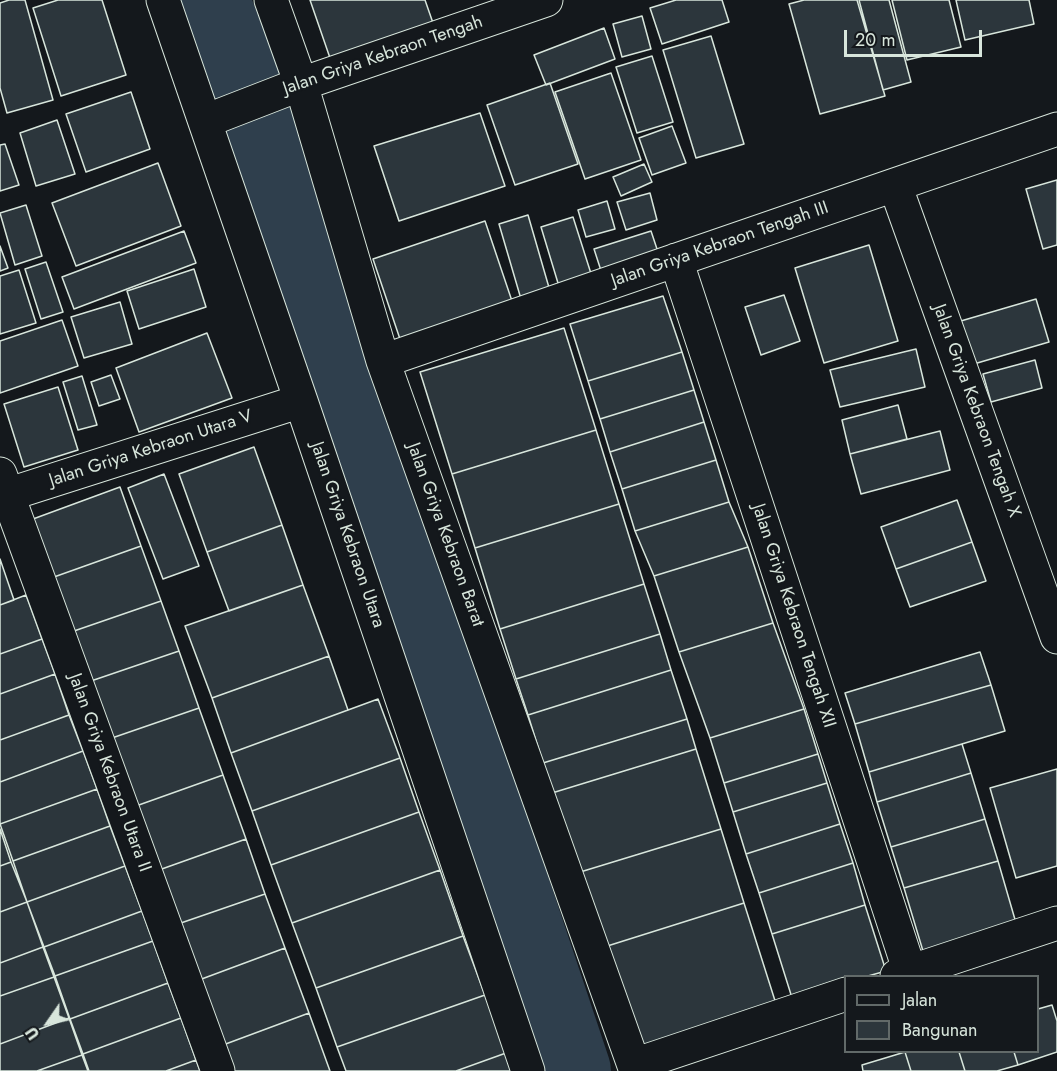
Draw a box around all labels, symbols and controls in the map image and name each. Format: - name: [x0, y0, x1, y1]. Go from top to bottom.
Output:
- street label: Jalan Griya Kebraon Tengah: [280, 12, 486, 100]
- scale bar: [847, 18, 985, 56]
- text: 20 m: [855, 27, 895, 53]
- street label: Jalan Griya Kebraon Tengah III: [609, 198, 831, 292]
- street label: Jalan Griya Kebraon Tengah X: [927, 302, 1025, 520]
- street label: Jalan Griya Kebraon Utara V: [47, 406, 255, 492]
- street label: Jalan Griya Kebraon Utara: [305, 439, 389, 631]
- street label: Jalan Griya Kebraon Barat: [402, 440, 488, 630]
- street label: Jalan Griya Kebraon Tengah XII: [747, 501, 839, 731]
- street label: Jalan Griya Kebraon Utara II: [63, 671, 155, 875]
- legend: [844, 975, 1039, 1053]
- text: Jalan: [902, 987, 937, 1013]
- north arrow: [18, 993, 78, 1053]
- text: Bangunan: [902, 1017, 977, 1043]
- text: U: [20, 1022, 45, 1044]

